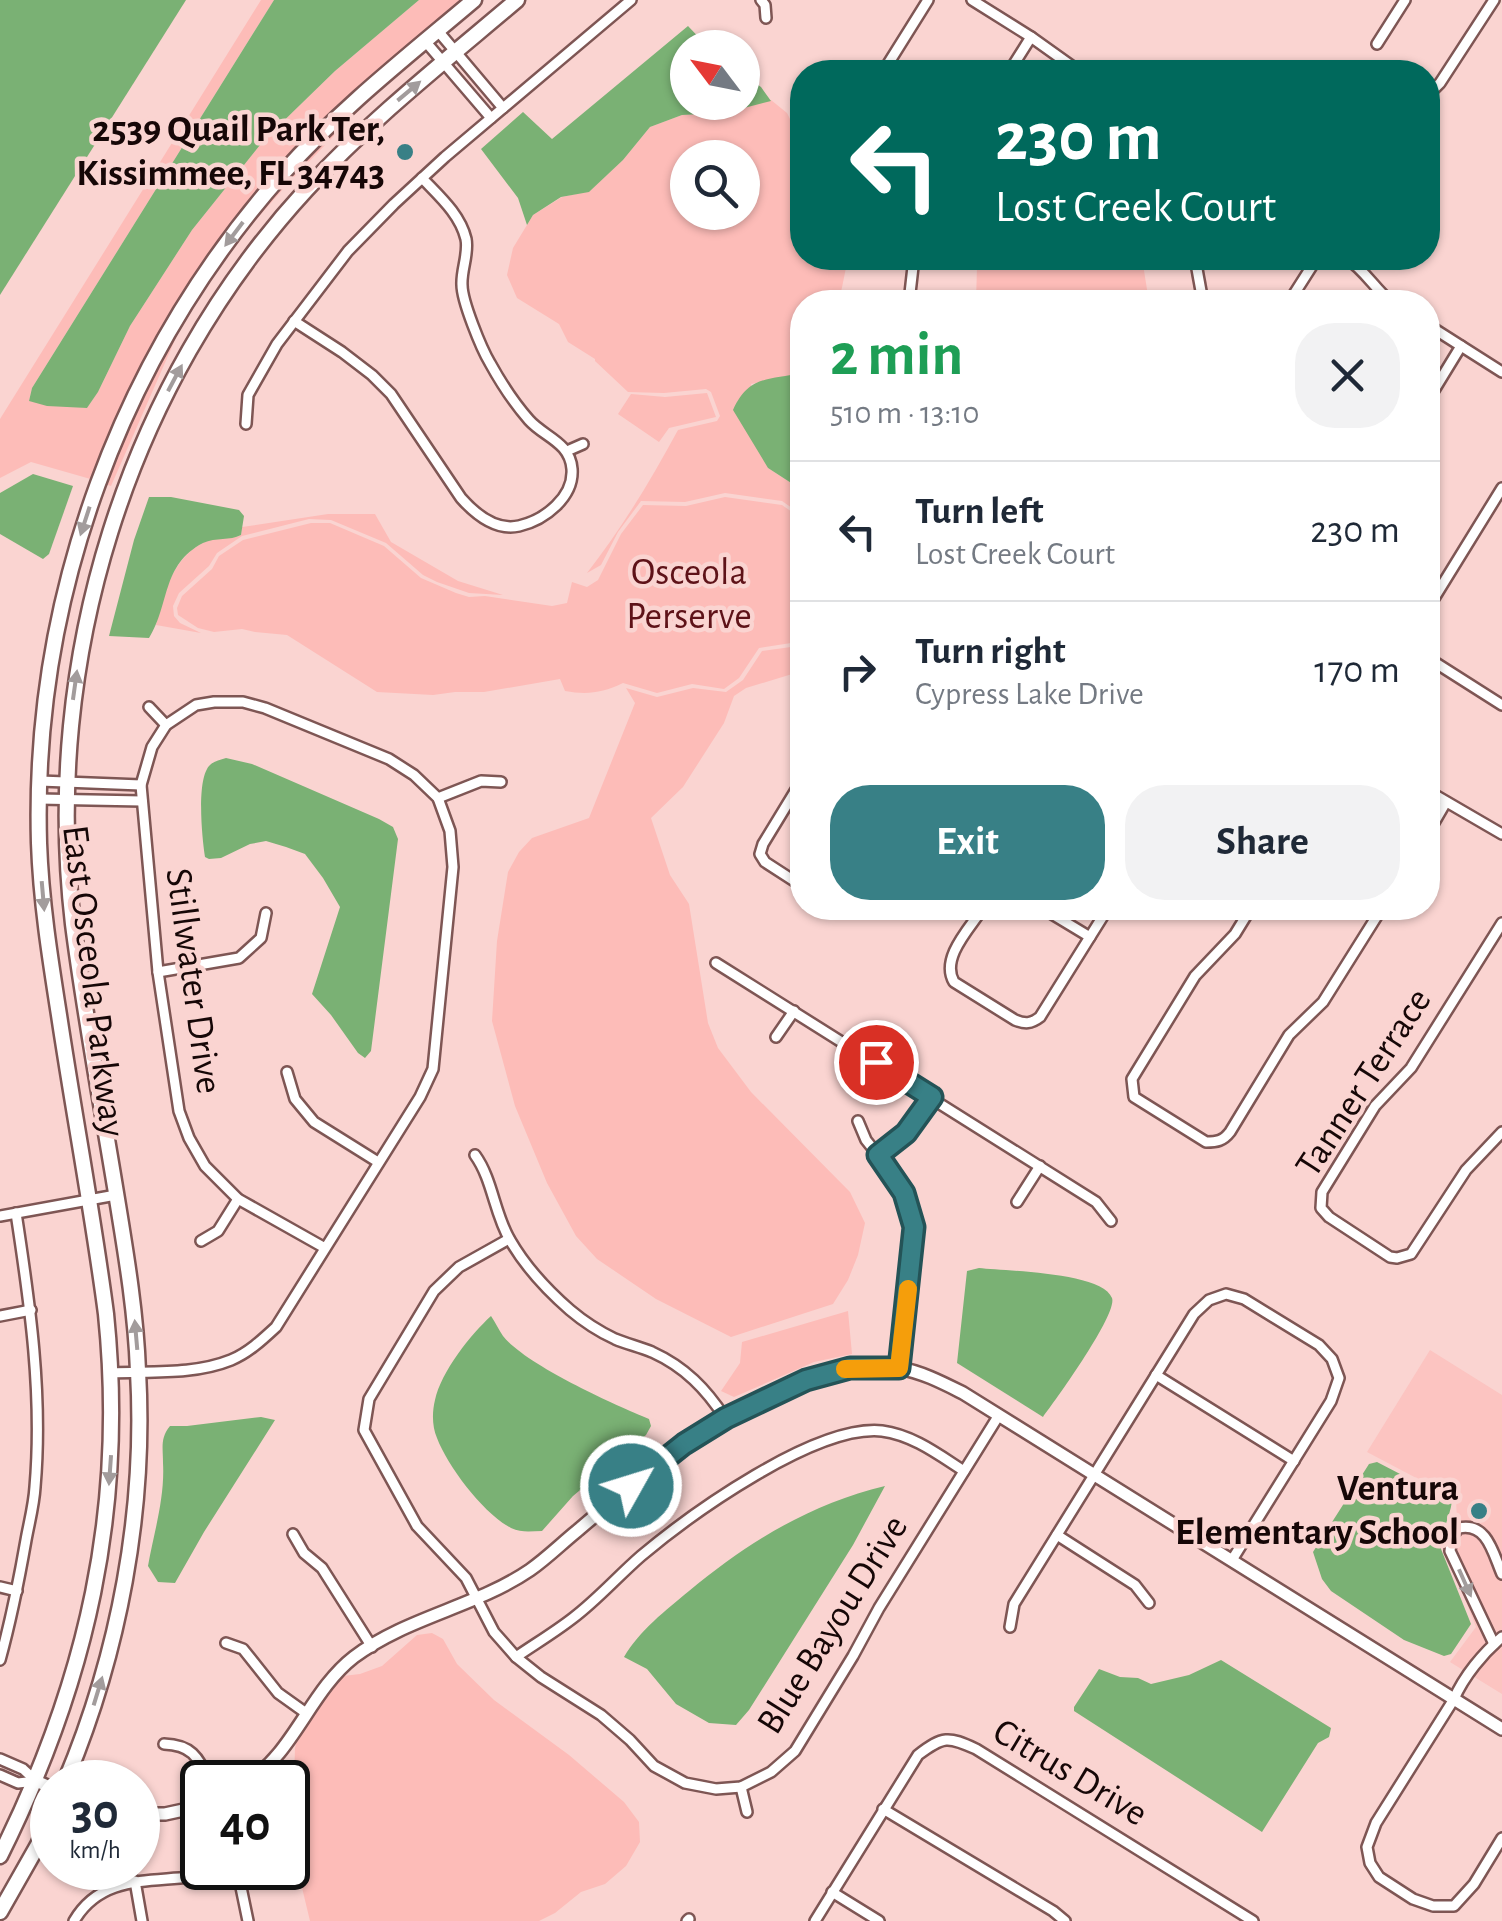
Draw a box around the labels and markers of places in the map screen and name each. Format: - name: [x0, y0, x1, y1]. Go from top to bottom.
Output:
- place label: 2539 Quail Park Ter, Kissimmee, FL 34743: [76, 111, 385, 193]
- marker: 2539 Quail Park Ter, Kissimmee, FL 34743: [394, 141, 416, 163]
- pin: [834, 1020, 919, 1105]
- place label: Ventura Elementary School: [1175, 1470, 1459, 1552]
- marker: Ventura Elementary School: [1468, 1500, 1490, 1522]

